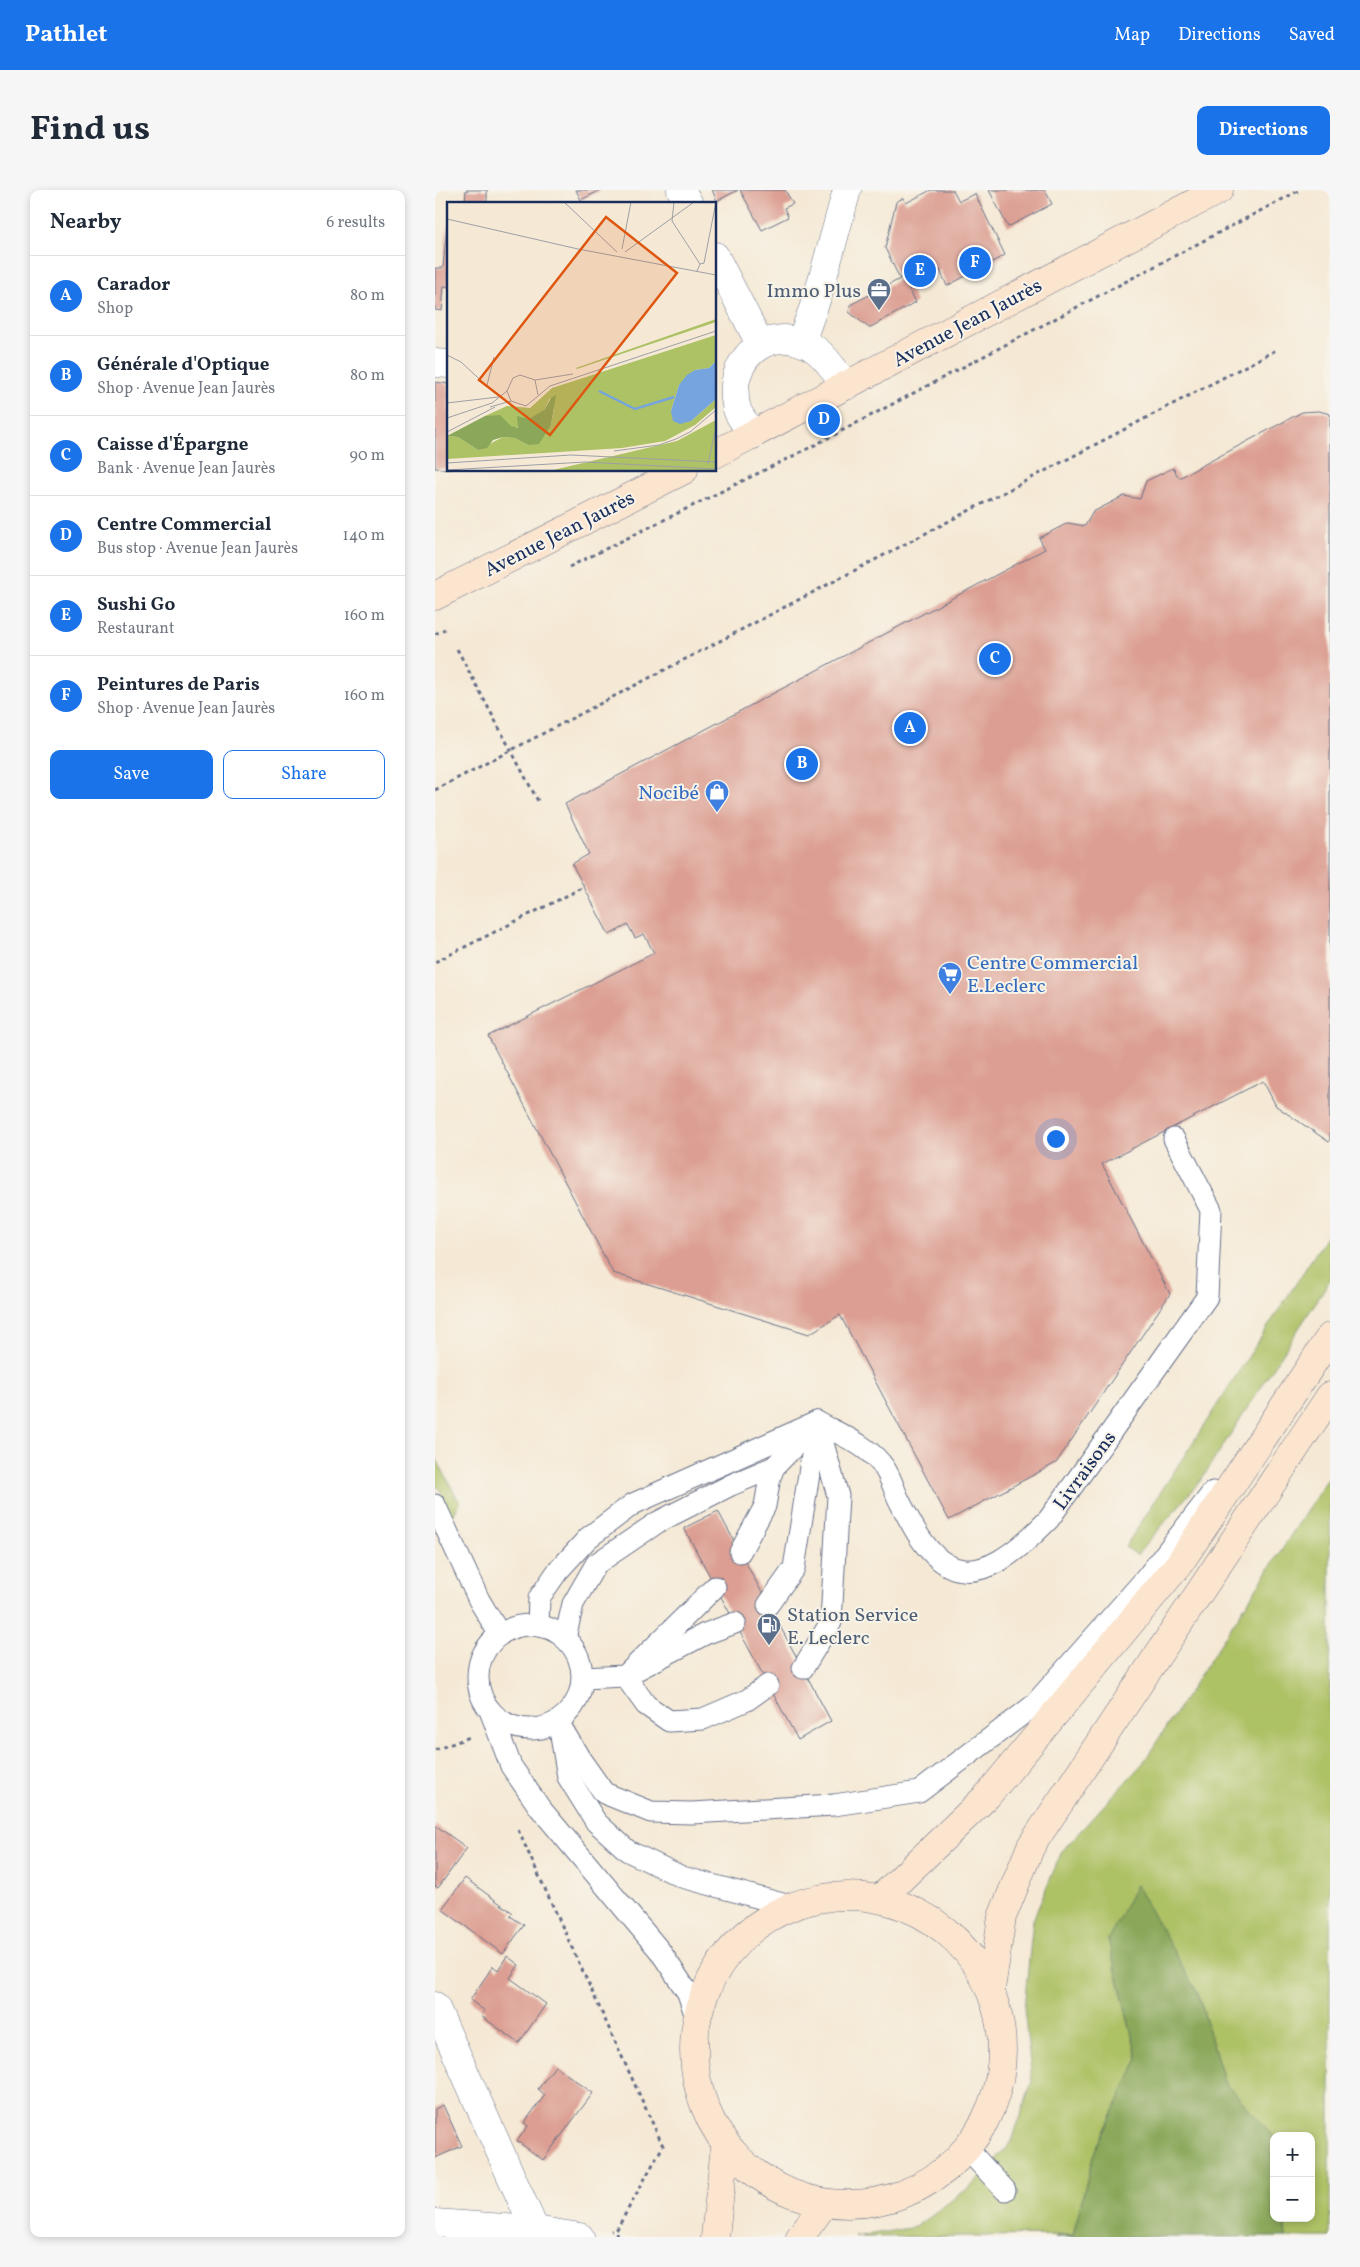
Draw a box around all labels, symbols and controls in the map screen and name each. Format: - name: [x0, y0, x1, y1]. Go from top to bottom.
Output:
- text: Pathlet: [25, 18, 107, 52]
- text: Map: [1114, 23, 1150, 48]
- text: Directions: [1178, 23, 1261, 48]
- text: Saved: [1289, 23, 1335, 48]
- text: Find us: [30, 106, 150, 154]
- button: Directions: [1197, 106, 1330, 155]
- inset map: [447, 202, 716, 471]
- text: Nearby: [50, 208, 121, 237]
- text: 6 results: [326, 212, 385, 234]
- pin: F: [959, 244, 991, 282]
- pin: E: [904, 252, 936, 290]
- text: Carador: [97, 272, 170, 298]
- street label: Avenue Jean Jaurès: [888, 273, 1048, 375]
- office icon: Immo Plus: [866, 277, 892, 311]
- place label: Immo Plus: [766, 278, 861, 306]
- text: A: [60, 285, 72, 307]
- text: 80 m: [350, 285, 385, 307]
- text: Shop: [97, 298, 133, 320]
- text: Générale d'Optique: [97, 352, 270, 378]
- text: B: [61, 365, 71, 387]
- text: 80 m: [350, 365, 385, 387]
- text: Shop · Avenue Jean Jaurès: [97, 378, 275, 400]
- pin: D: [808, 401, 840, 439]
- text: Caisse d'Épargne: [97, 432, 249, 458]
- text: C: [61, 445, 71, 467]
- text: 90 m: [349, 445, 385, 467]
- text: Bank · Avenue Jean Jaurès: [97, 458, 275, 480]
- street label: Avenue Jean Jaurès: [480, 485, 640, 585]
- text: Centre Commercial: [97, 512, 272, 538]
- text: D: [60, 525, 72, 547]
- text: 140 m: [343, 525, 385, 547]
- text: Bus stop · Avenue Jean Jaurès: [97, 538, 298, 560]
- text: Sushi Go: [97, 592, 175, 618]
- text: E: [61, 605, 71, 627]
- text: 160 m: [344, 605, 385, 627]
- text: Restaurant: [97, 618, 175, 640]
- pin: C: [979, 640, 1011, 678]
- text: Peintures de Paris: [97, 672, 260, 698]
- text: F: [61, 685, 71, 707]
- text: 160 m: [344, 685, 385, 707]
- text: Shop · Avenue Jean Jaurès: [97, 698, 275, 720]
- pin: A: [894, 709, 926, 747]
- pin: B: [786, 745, 818, 783]
- button: Save: [50, 750, 213, 799]
- button: Share: [223, 750, 385, 799]
- shop icon: Nocibé: [704, 779, 730, 813]
- place label: Nocibé: [638, 780, 699, 808]
- place label: Centre Commercial E.Leclerc: [967, 950, 1138, 1001]
- supermarket icon: Centre Commercial E.Leclerc: [937, 961, 963, 995]
- your location: [1043, 1126, 1069, 1152]
- street label: Livraisons: [1047, 1426, 1124, 1517]
- place label: Station Service E. Leclerc: [787, 1602, 918, 1653]
- fuel station icon: Station Service E. Leclerc: [756, 1612, 782, 1646]
- map controls: [1270, 2132, 1315, 2222]
- button: +: [1270, 2132, 1315, 2177]
- button: −: [1270, 2177, 1315, 2222]

